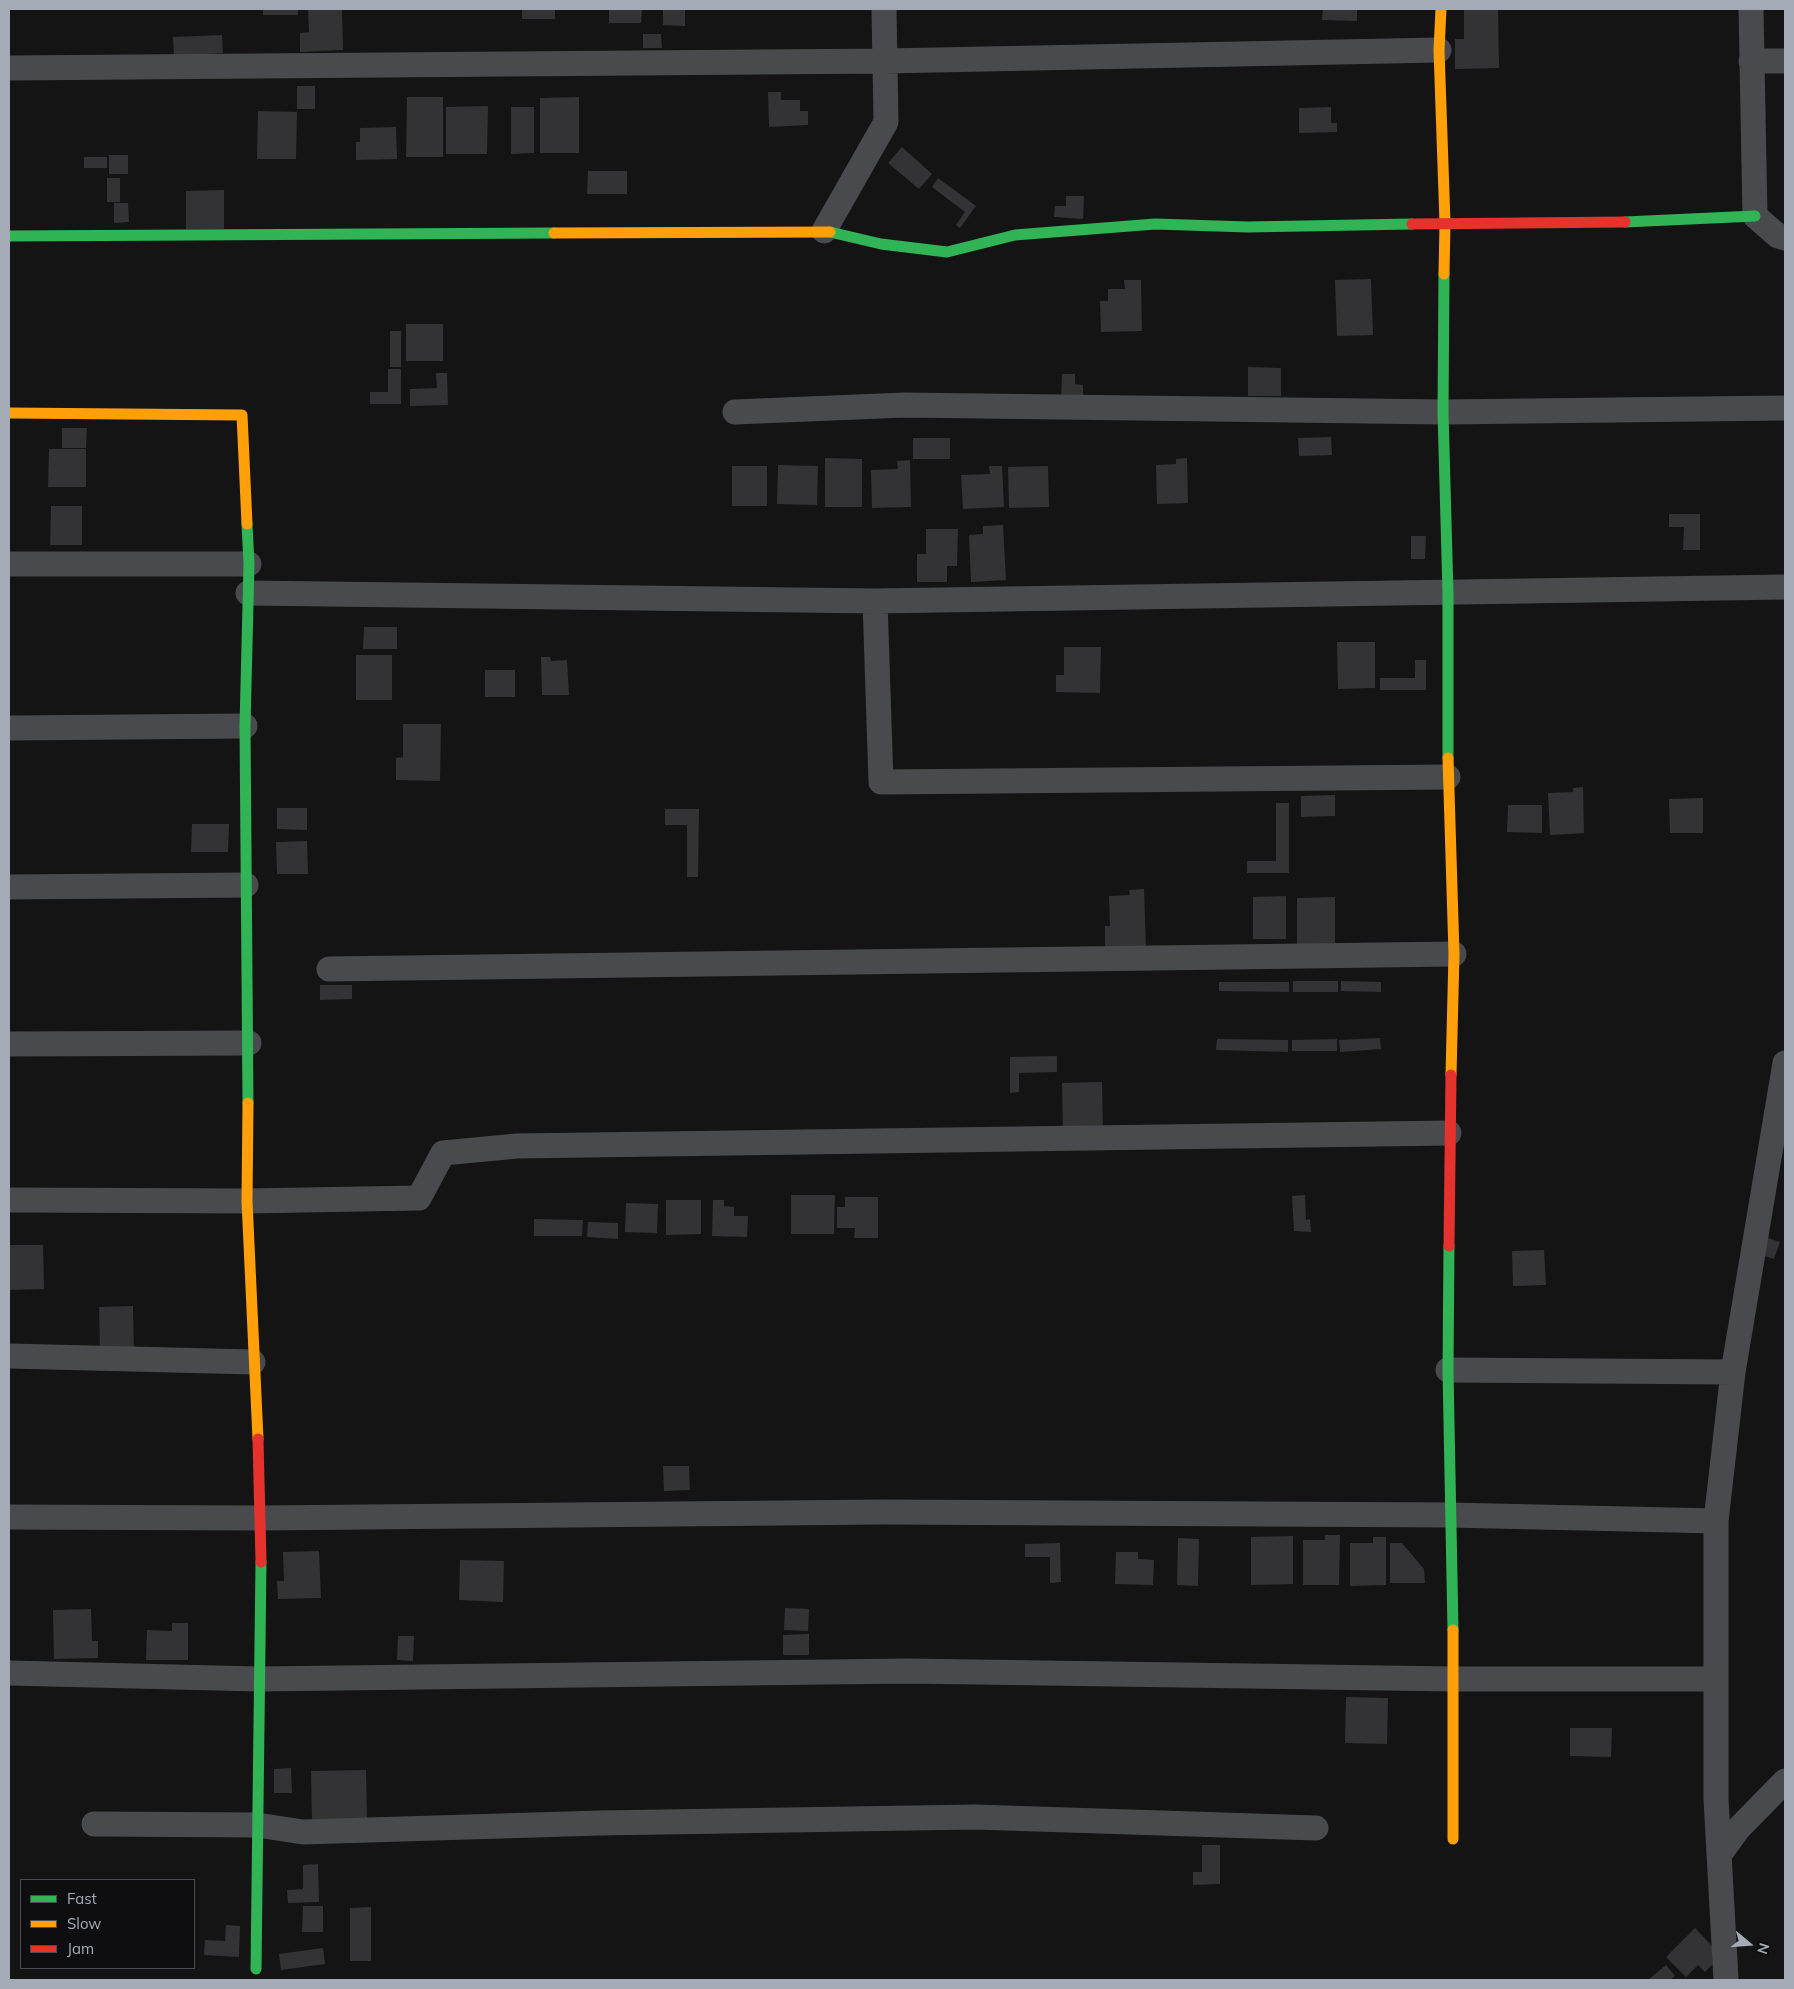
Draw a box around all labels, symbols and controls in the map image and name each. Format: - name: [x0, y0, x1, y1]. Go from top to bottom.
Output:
- legend: [20, 1879, 195, 1969]
- text: Fast: [67, 1889, 97, 1908]
- text: Slow: [67, 1914, 101, 1933]
- north arrow: [1724, 1919, 1774, 1969]
- text: Jam: [67, 1939, 94, 1958]
- text: N: [1753, 1941, 1773, 1956]

